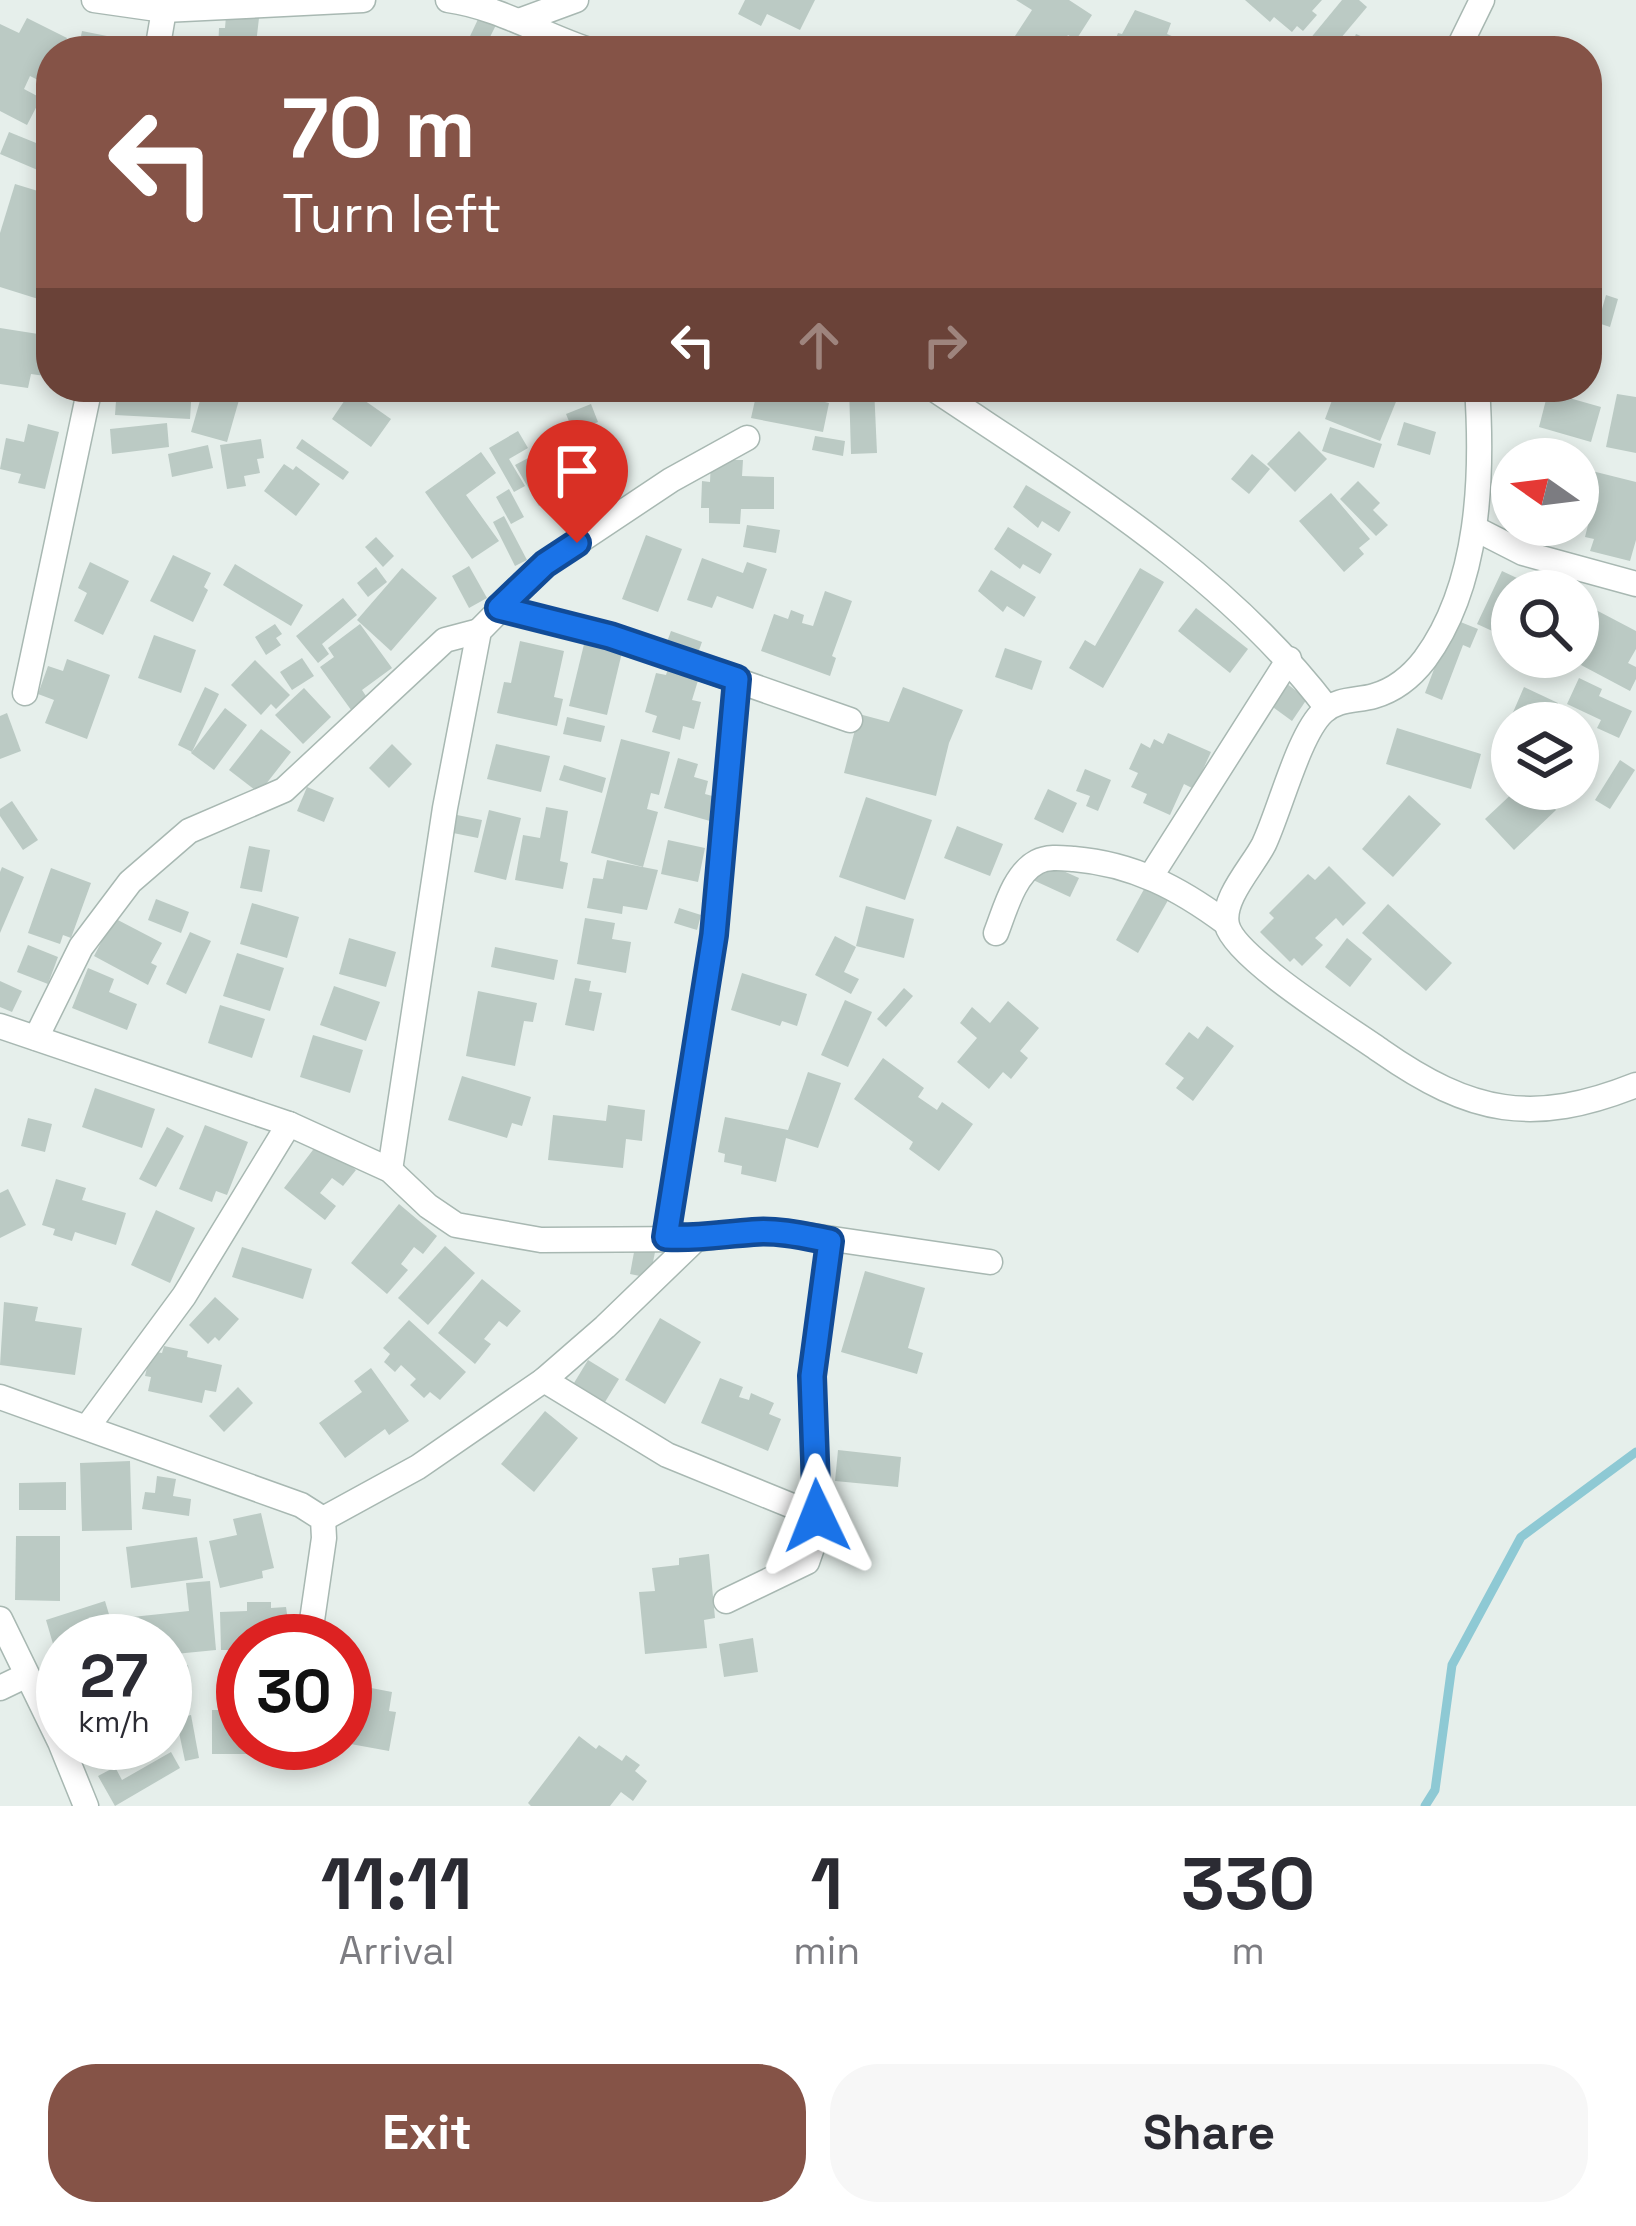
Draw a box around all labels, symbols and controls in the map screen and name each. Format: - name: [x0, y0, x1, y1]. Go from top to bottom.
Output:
- text: 70 m: [282, 74, 476, 182]
- icon: left: [84, 84, 240, 240]
- text: Turn left: [282, 179, 502, 248]
- icon: left: [660, 312, 726, 378]
- icon: ahead: [786, 312, 852, 378]
- icon: right: [912, 312, 978, 378]
- pin: [526, 420, 628, 543]
- icon: arrive: [544, 438, 610, 504]
- north arrow: [1491, 438, 1599, 546]
- map controls: [1491, 438, 1599, 810]
- button: search: [1491, 570, 1599, 678]
- button: layers: [1491, 702, 1599, 810]
- position arrow: [754, 1453, 880, 1579]
- speed limit sign: 30: [216, 1614, 372, 1770]
- text: 27: [80, 1638, 148, 1715]
- text: km/h: [78, 1702, 150, 1741]
- text: 11:11: [321, 1838, 472, 1930]
- text: 1: [810, 1838, 843, 1930]
- text: 330: [1181, 1838, 1315, 1930]
- text: Arrival: [339, 1926, 455, 1975]
- text: min: [793, 1926, 860, 1975]
- text: m: [1231, 1926, 1265, 1975]
- button: Exit: [48, 2064, 806, 2202]
- button: Share: [830, 2064, 1588, 2202]

